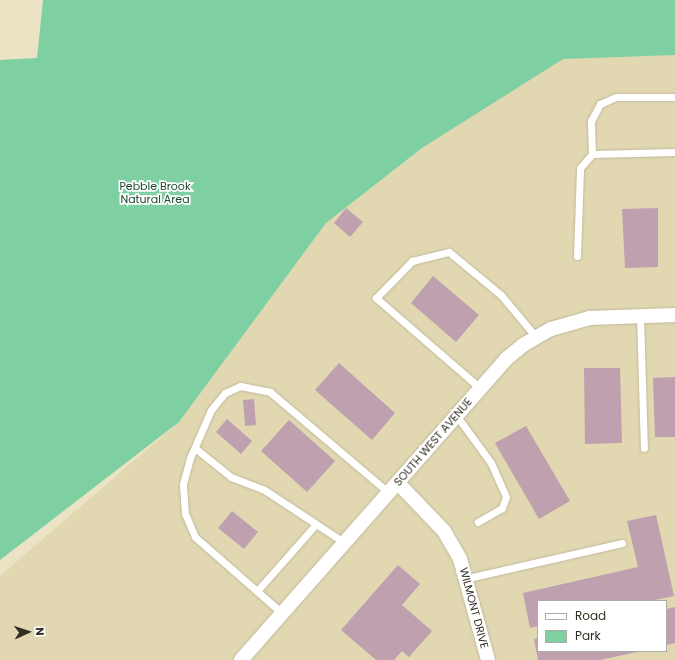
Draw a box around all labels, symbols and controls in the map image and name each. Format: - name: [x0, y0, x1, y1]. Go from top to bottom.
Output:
- park label: Pebble Brook Natural Area: [119, 180, 191, 206]
- street label: SOUTH WEST AVENUE: [391, 395, 475, 489]
- street label: WILMONT DRIVE: [457, 566, 491, 650]
- legend: [537, 600, 667, 652]
- text: Road: [575, 607, 606, 624]
- north arrow: [8, 612, 48, 652]
- text: N: [32, 627, 48, 636]
- text: Park: [575, 627, 601, 644]

